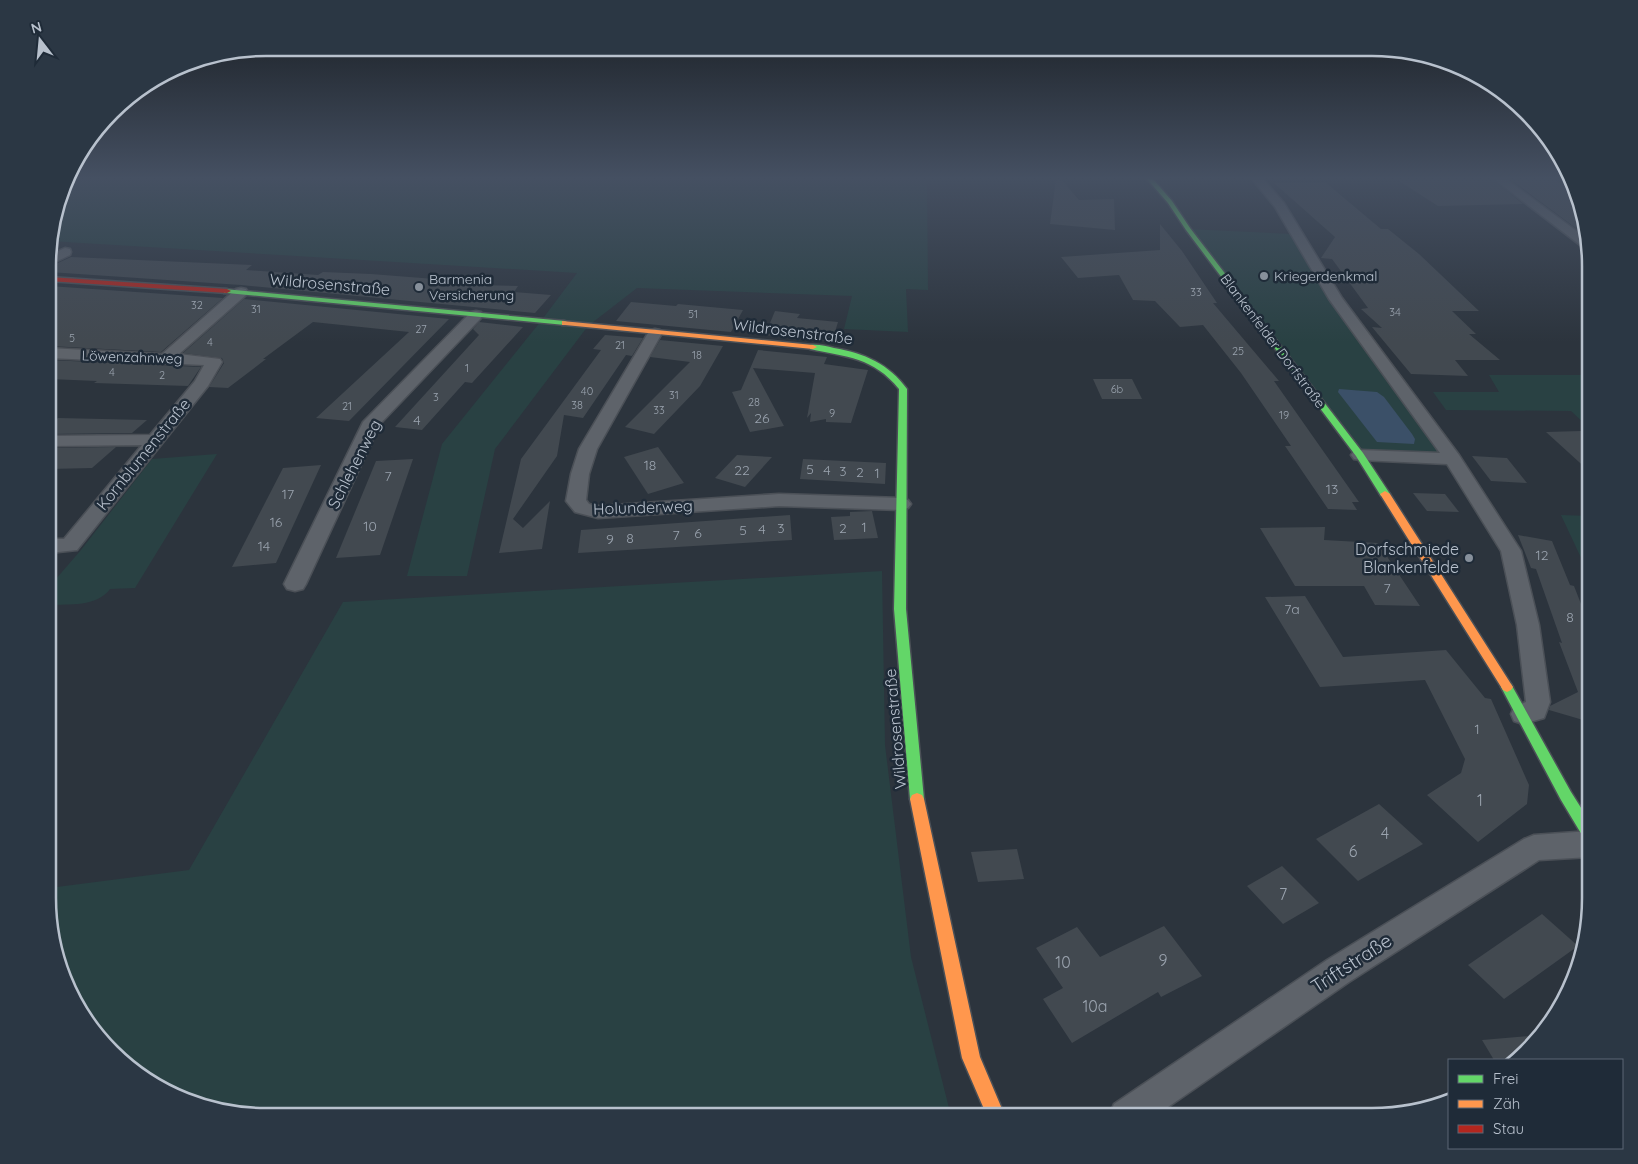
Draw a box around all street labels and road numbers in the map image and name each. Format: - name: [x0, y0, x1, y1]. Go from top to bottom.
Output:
- street label: Wildrosenstraße: [269, 269, 391, 299]
- street label: Blankenfelder Dorfstraße: [1217, 270, 1329, 412]
- street label: Wildrosenstraße: [732, 314, 854, 348]
- street label: Löwenzahnweg: [81, 346, 183, 368]
- street label: Kornblumenstraße: [92, 394, 194, 514]
- street label: Schlehenweg: [323, 416, 385, 512]
- street label: Holunderweg: [593, 495, 693, 519]
- street label: Wildrosenstraße: [880, 668, 910, 790]
- street label: Triftstraße: [1306, 928, 1396, 998]

